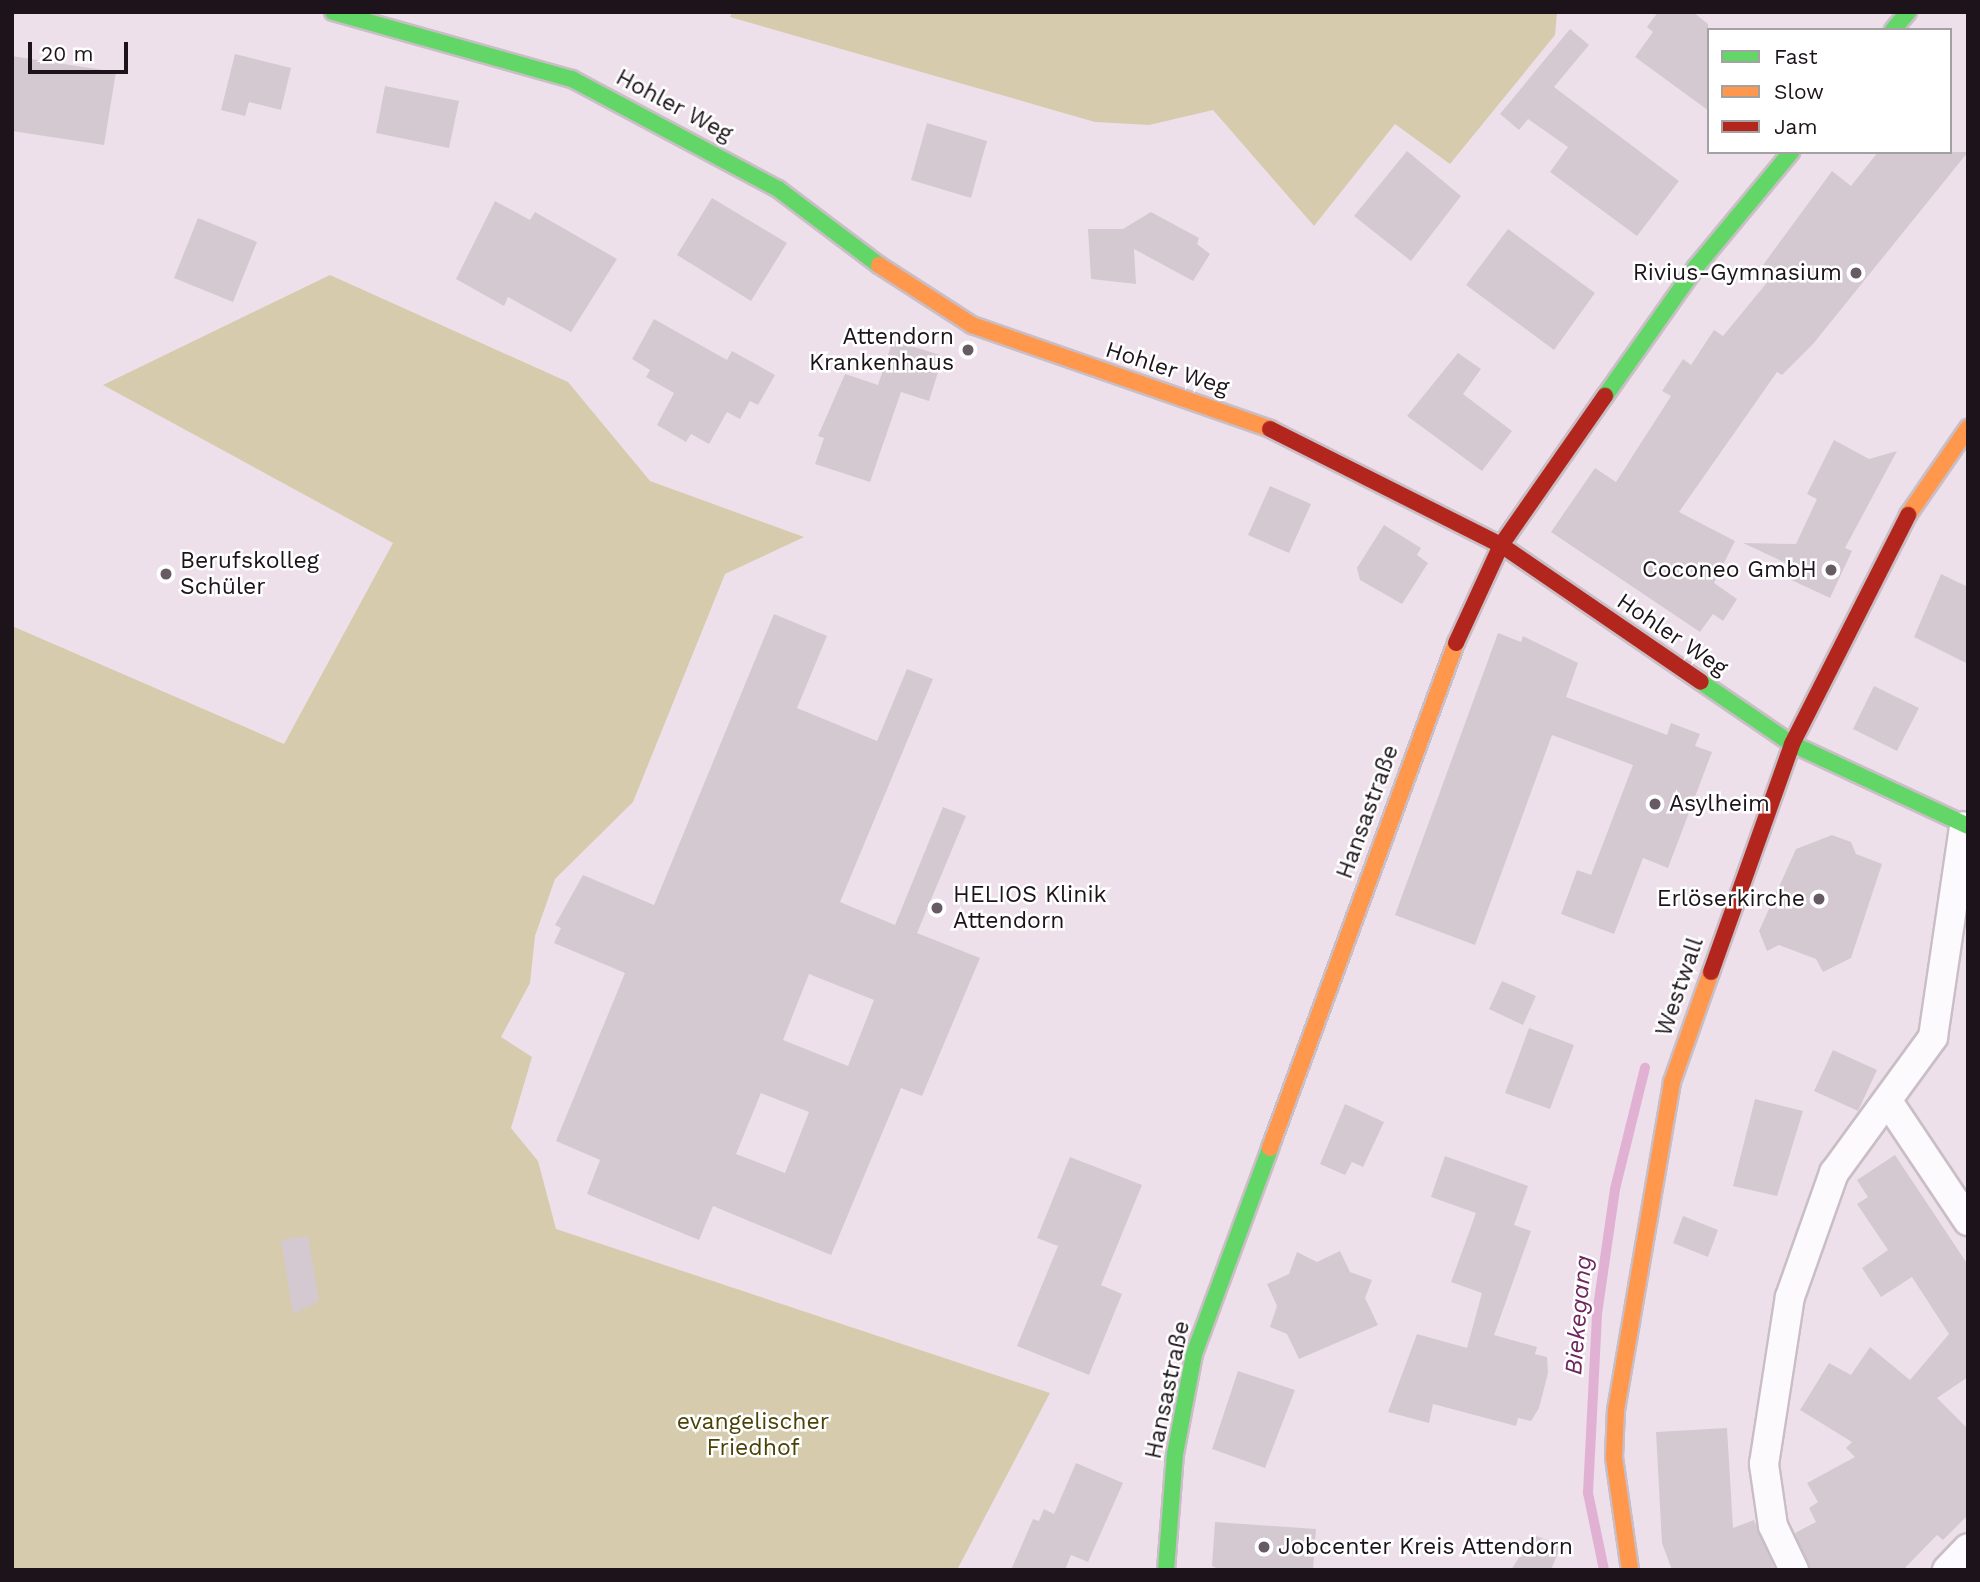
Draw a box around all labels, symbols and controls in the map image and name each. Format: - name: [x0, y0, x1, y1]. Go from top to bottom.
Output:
- scale bar: [32, 28, 131, 72]
- legend: [1707, 28, 1952, 154]
- text: 20 m: [41, 41, 93, 66]
- text: Fast: [1774, 44, 1818, 69]
- street label: Hohler Weg: [611, 64, 737, 148]
- text: Slow: [1774, 79, 1824, 104]
- text: Jam: [1774, 114, 1817, 139]
- place label: Rivius-Gymnasium: [1633, 259, 1842, 287]
- marker: Rivius-Gymnasium: [1848, 265, 1864, 281]
- place label: Attendorn Krankenhaus: [809, 323, 954, 377]
- street label: Hohler Weg: [1101, 336, 1233, 402]
- marker: Attendorn Krankenhaus: [960, 342, 976, 358]
- place label: Berufskolleg Schüler: [180, 547, 319, 601]
- place label: Coconeo GmbH: [1642, 556, 1817, 584]
- marker: Coconeo GmbH: [1823, 562, 1839, 578]
- marker: Berufskolleg Schüler: [158, 566, 174, 582]
- street label: Hohler Weg: [1611, 587, 1733, 683]
- street label: Hansastraße: [1331, 741, 1405, 883]
- place label: Asylheim: [1669, 790, 1770, 818]
- marker: Asylheim: [1647, 796, 1663, 812]
- place label: HELIOS Klinik Attendorn: [953, 881, 1107, 935]
- place label: Erlöserkirche: [1657, 885, 1805, 913]
- marker: Erlöserkirche: [1811, 891, 1827, 907]
- marker: HELIOS Klinik Attendorn: [927, 898, 947, 918]
- street label: Westwall: [1650, 934, 1710, 1040]
- water label: Biekegang: [1559, 1254, 1599, 1376]
- street label: Hansastraße: [1140, 1318, 1196, 1462]
- park label: evangelischer Friedhof: [677, 1408, 829, 1462]
- place label: Jobcenter Kreis Attendorn: [1278, 1533, 1574, 1561]
- marker: Jobcenter Kreis Attendorn: [1256, 1539, 1272, 1555]

